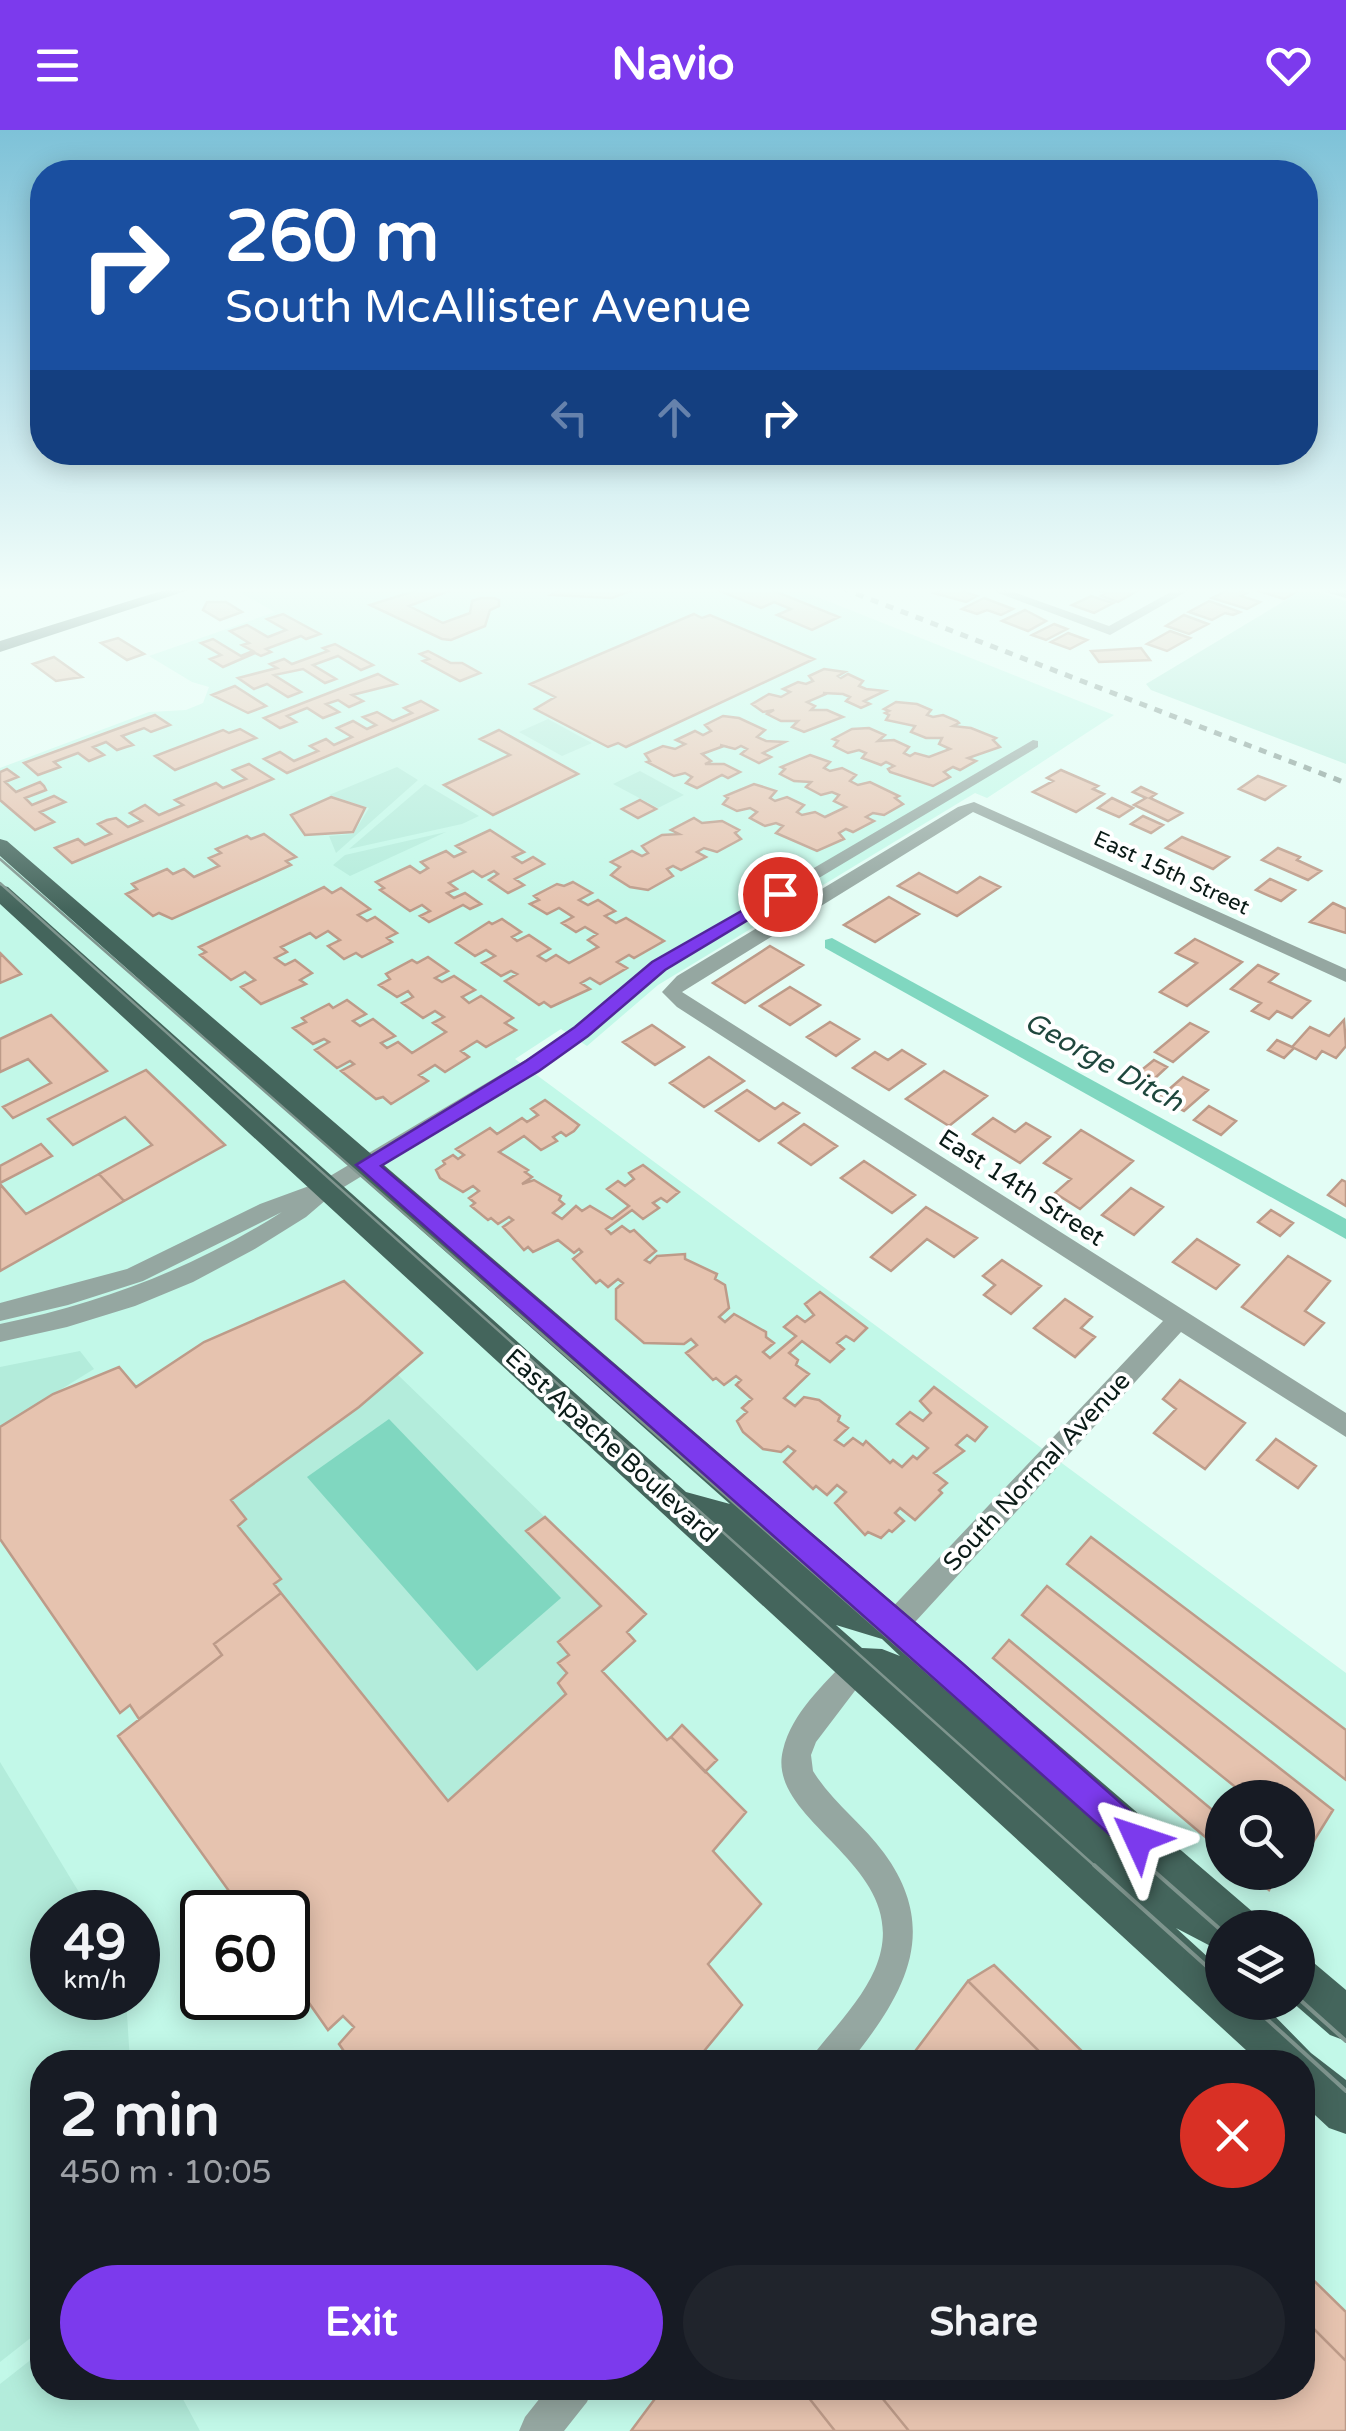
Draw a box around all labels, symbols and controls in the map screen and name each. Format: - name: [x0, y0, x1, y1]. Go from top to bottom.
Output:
- icon: menu: [30, 38, 85, 93]
- text: Navio: [611, 38, 735, 92]
- icon: heart: [1261, 38, 1316, 93]
- text: 260 m: [225, 196, 439, 280]
- icon: right: [60, 200, 190, 330]
- text: South McAllister Avenue: [225, 281, 751, 335]
- icon: left: [542, 390, 597, 445]
- icon: ahead: [647, 390, 702, 445]
- icon: right: [752, 390, 807, 445]
- street label: East 15th Street: [1090, 825, 1254, 920]
- pin: [738, 852, 823, 937]
- icon: arrive: [753, 867, 808, 922]
- water label: George Ditch: [1019, 1004, 1189, 1120]
- street label: East 14th Street: [933, 1123, 1110, 1253]
- street label: East Apache Boulevard: [499, 1342, 724, 1549]
- street label: South Normal Avenue: [937, 1366, 1137, 1577]
- map controls: [1205, 1780, 1315, 2020]
- button: search: [1205, 1780, 1315, 1890]
- position arrow: [1086, 1787, 1190, 1891]
- speed limit sign: 60: [180, 1890, 310, 2020]
- button: layers: [1205, 1910, 1315, 2020]
- text: 49: [64, 1913, 126, 1973]
- text: km/h: [64, 1965, 126, 1995]
- text: 2 min: [60, 2080, 220, 2152]
- button: close: [1180, 2083, 1285, 2188]
- text: 450 m · 10:05: [60, 2154, 272, 2192]
- button: Exit: [60, 2265, 663, 2380]
- button: Share: [683, 2265, 1285, 2380]

